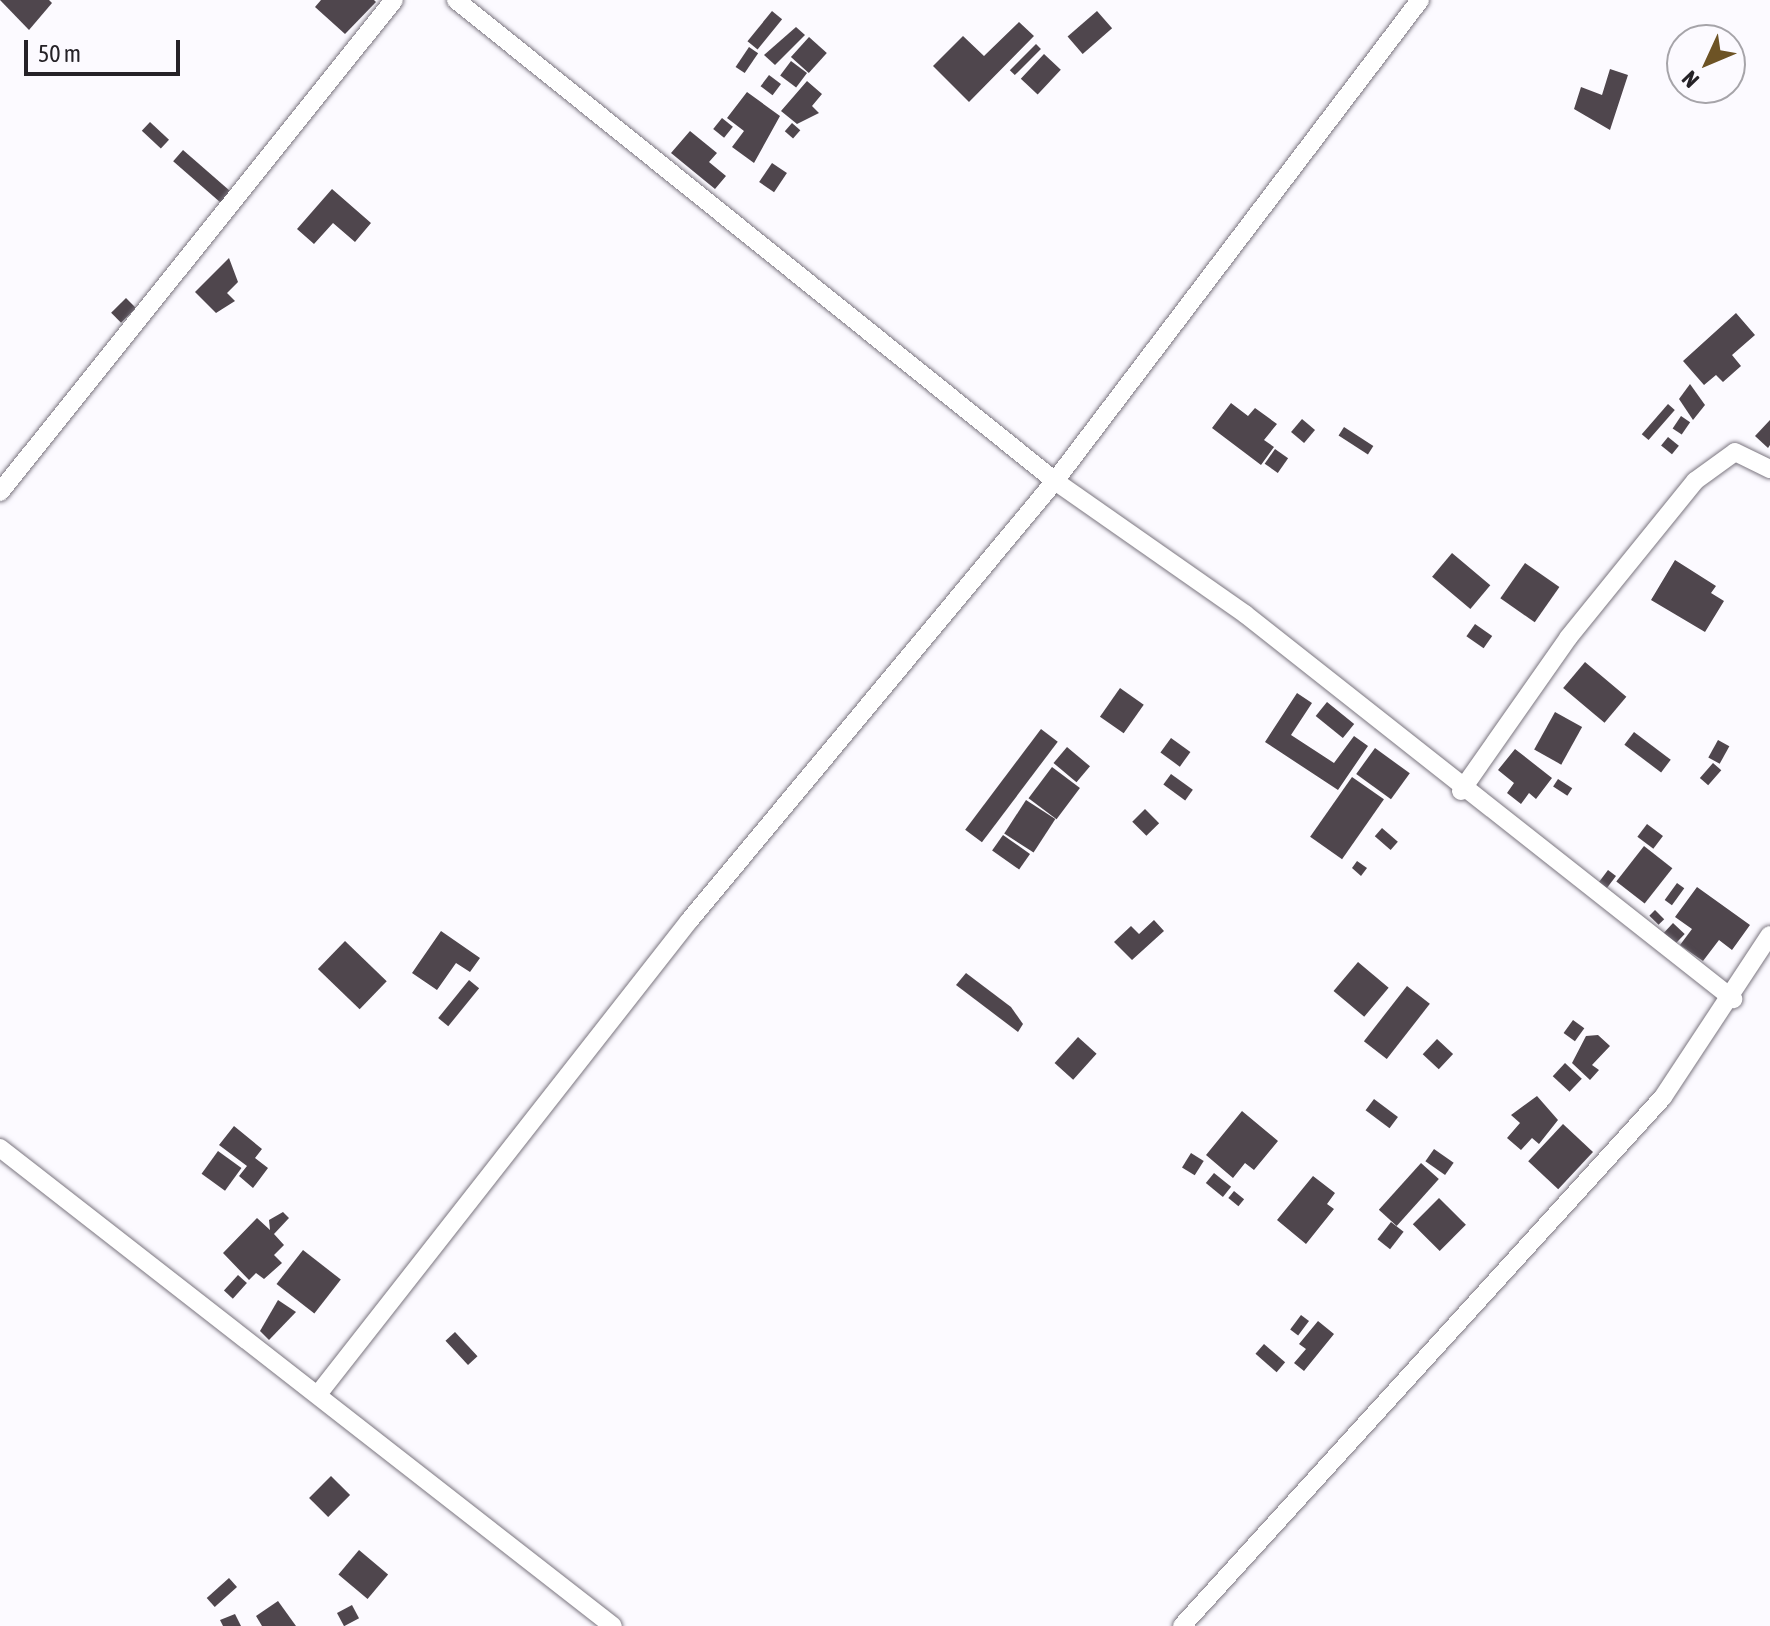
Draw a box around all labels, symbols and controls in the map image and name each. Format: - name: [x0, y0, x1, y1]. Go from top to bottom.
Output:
- scale bar: [28, 24, 184, 74]
- north arrow: [1666, 24, 1746, 104]
- text: 50 m: [38, 40, 81, 67]
- text: N: [1676, 66, 1704, 93]

